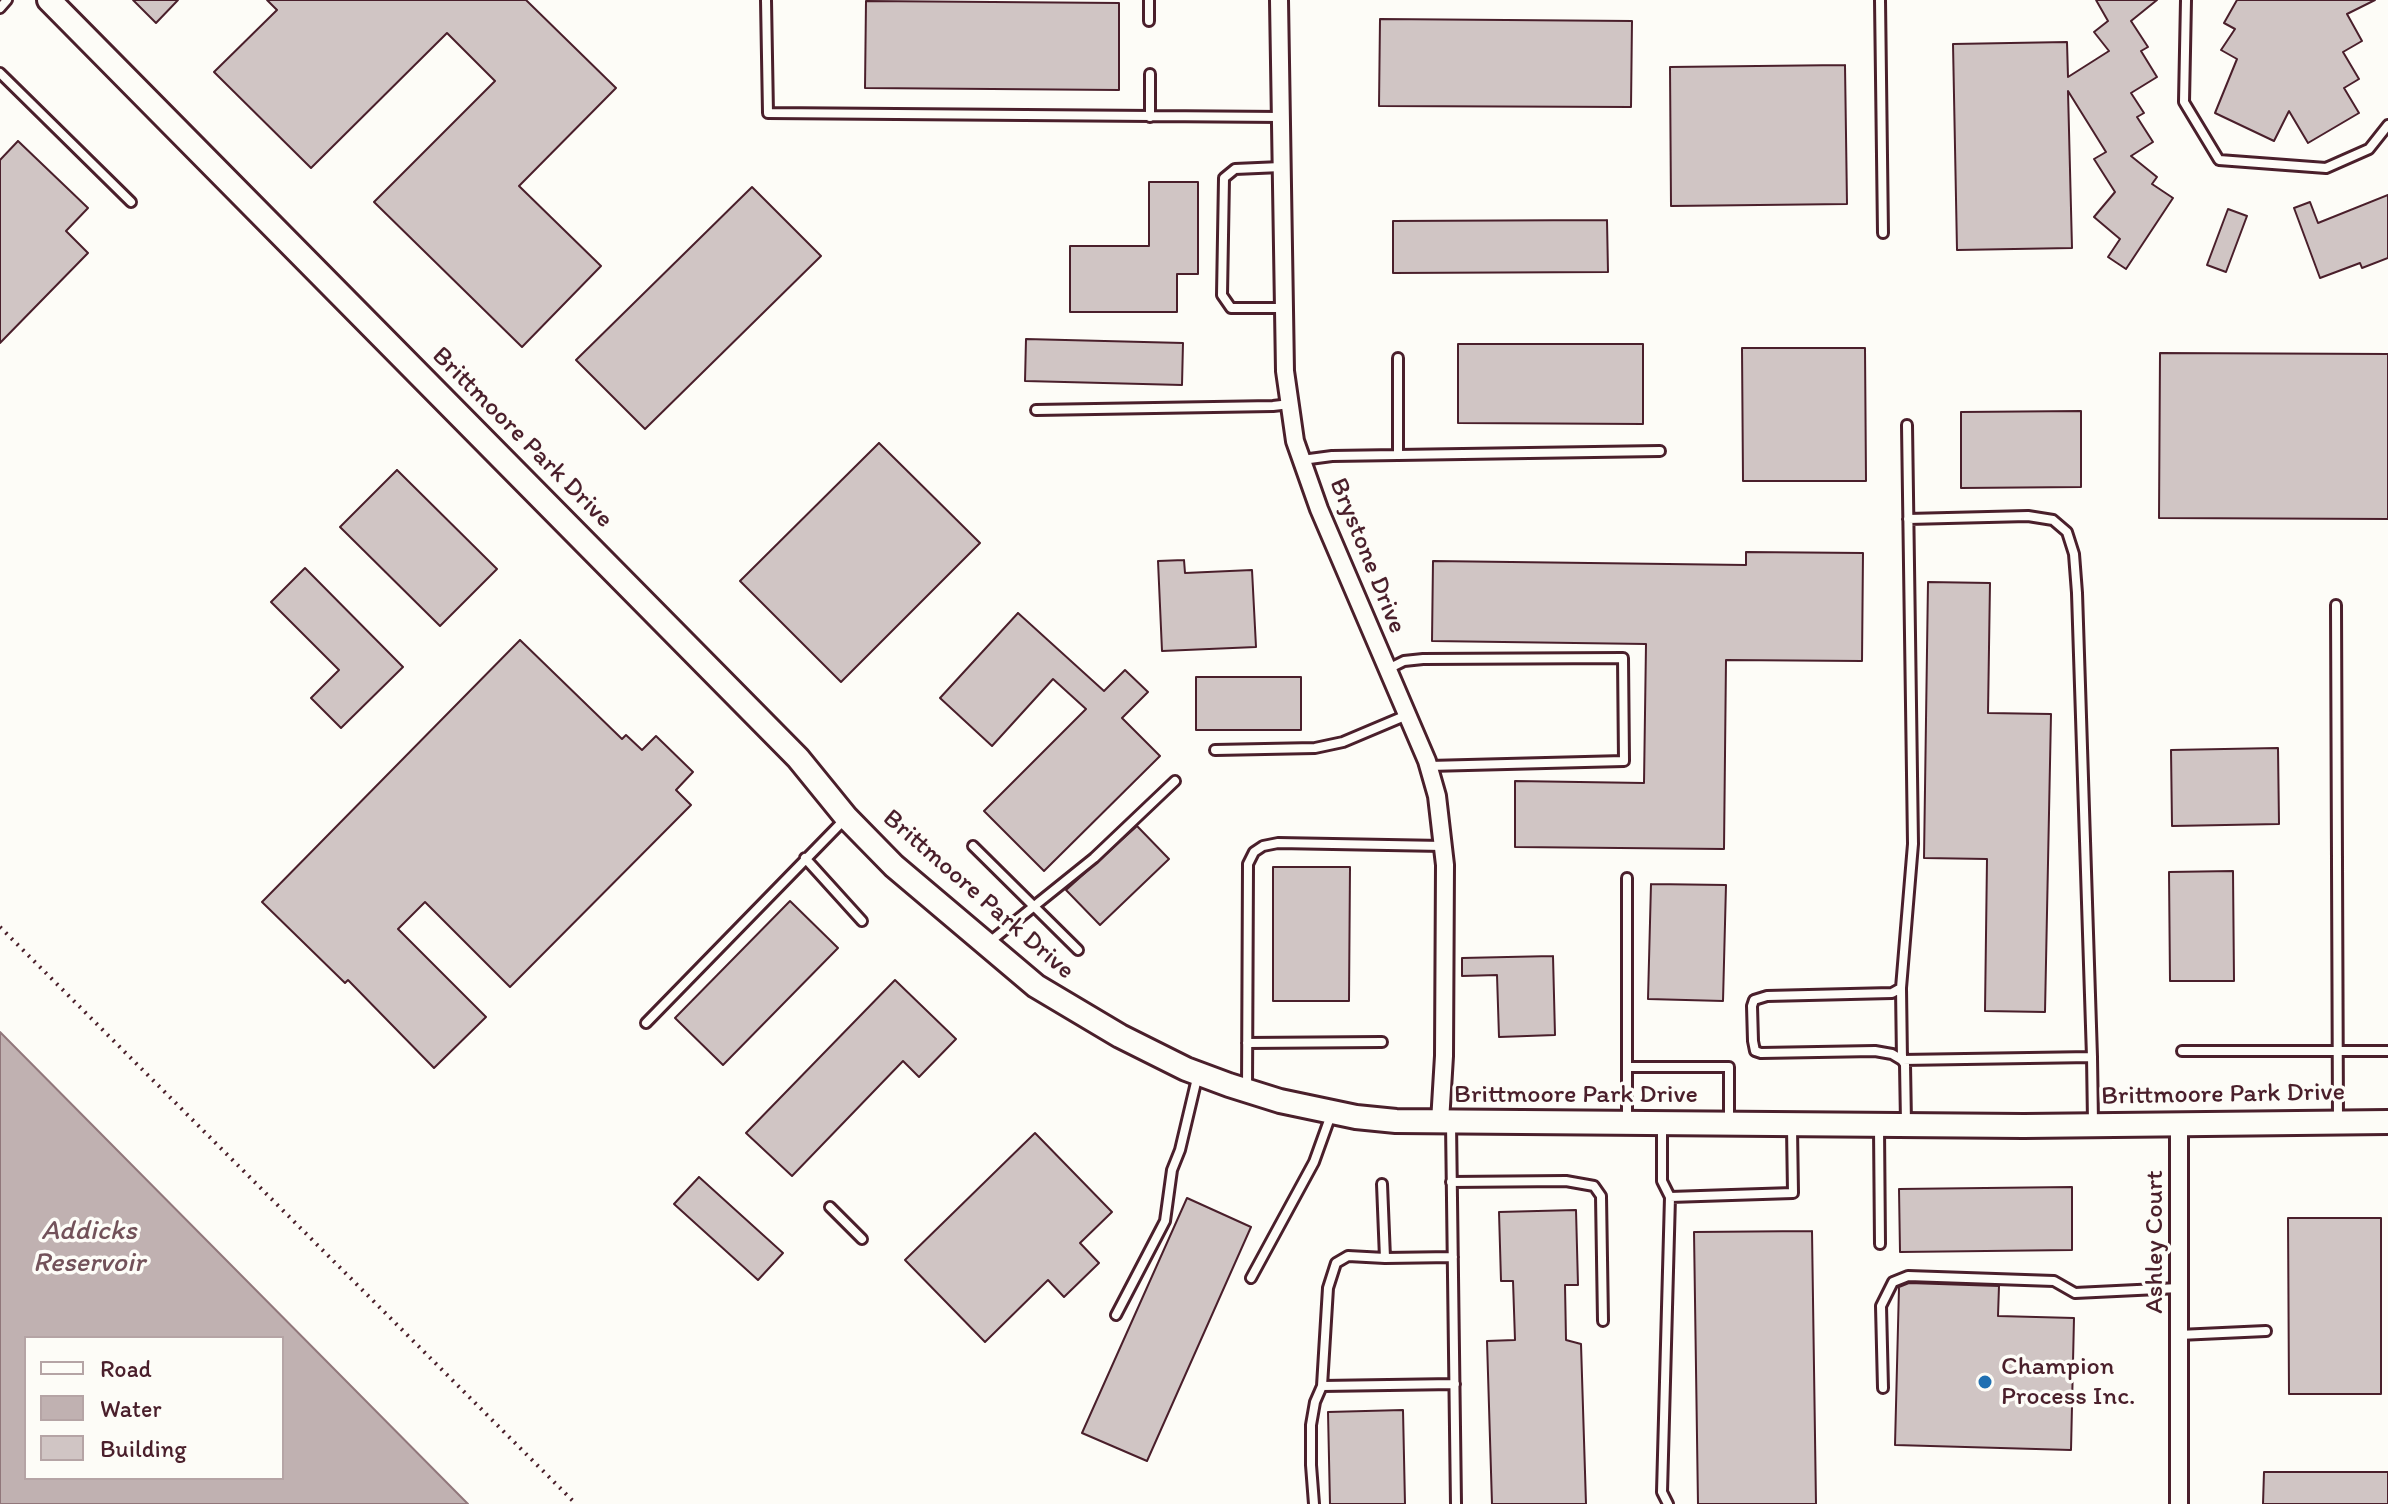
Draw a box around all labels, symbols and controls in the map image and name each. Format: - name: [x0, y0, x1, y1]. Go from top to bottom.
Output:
- street label: Brittmoore Park Drive: [425, 341, 619, 535]
- street label: Brystone Drive: [1322, 474, 1412, 638]
- street label: Brittmoore Park Drive: [876, 803, 1080, 987]
- street label: Brittmoore Park Drive: [2101, 1077, 2345, 1113]
- street label: Brittmoore Park Drive: [1454, 1079, 1698, 1111]
- street label: Ashley Court: [2139, 1170, 2171, 1314]
- water label: Addicks Reservoir: [33, 1215, 145, 1281]
- legend: [24, 1336, 284, 1480]
- place label: Champion Process Inc.: [2001, 1351, 2135, 1412]
- text: Road: [100, 1354, 152, 1383]
- marker: Champion Process Inc.: [1976, 1373, 1994, 1391]
- text: Water: [100, 1394, 162, 1423]
- text: Building: [100, 1434, 187, 1463]

